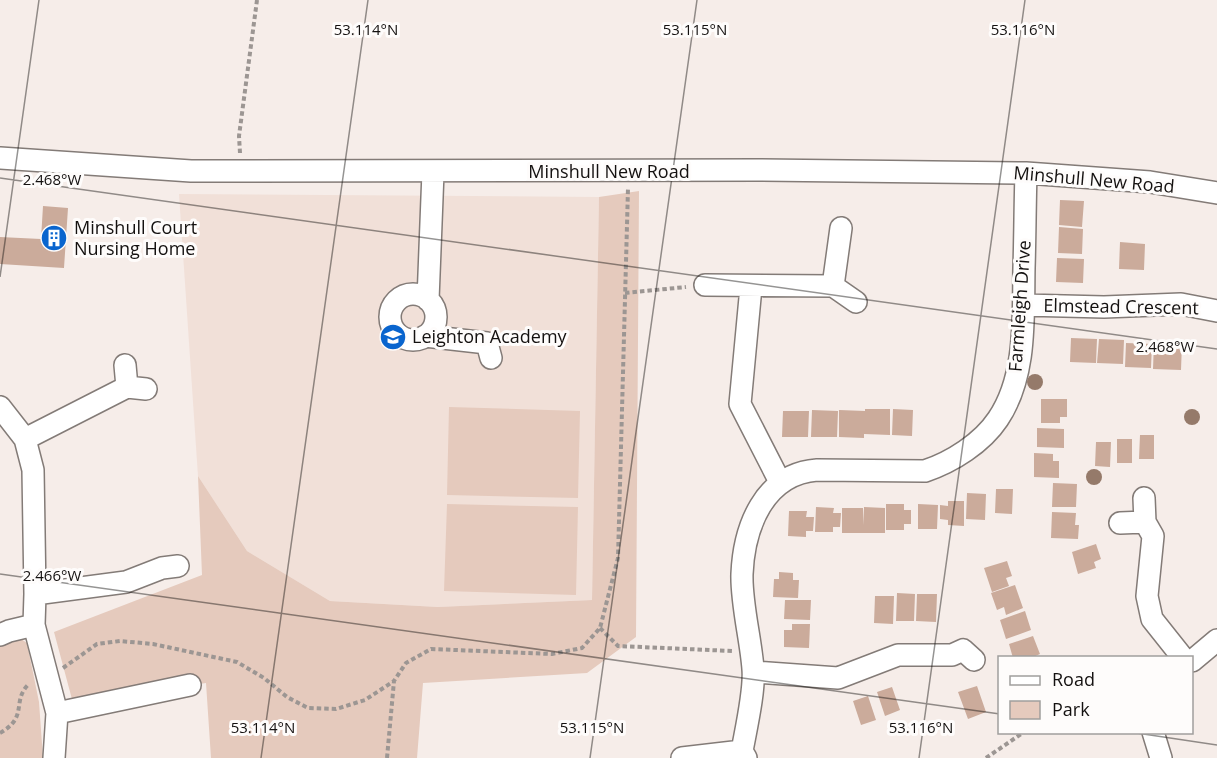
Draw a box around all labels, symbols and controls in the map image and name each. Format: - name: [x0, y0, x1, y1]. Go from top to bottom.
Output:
- text: 53.114°N: [334, 19, 398, 39]
- text: 53.115°N: [663, 19, 727, 39]
- text: 53.116°N: [991, 19, 1055, 39]
- street label: Minshull New Road: [528, 159, 690, 183]
- street label: Minshull New Road: [1013, 160, 1176, 198]
- text: 2.468°W: [23, 169, 81, 189]
- place label: Minshull Court Nursing Home: [74, 215, 197, 260]
- building icon: Minshull Court Nursing Home: [39, 223, 69, 253]
- street label: Farmleigh Drive: [1002, 239, 1036, 373]
- street label: Elmstead Crescent: [1043, 293, 1199, 319]
- school or university icon: Leighton Academy: [378, 322, 408, 352]
- place label: Leighton Academy: [412, 324, 568, 348]
- text: 2.468°W: [1136, 336, 1194, 356]
- text: 2.466°W: [23, 565, 81, 585]
- legend: [998, 656, 1193, 734]
- text: Road: [1052, 667, 1095, 691]
- text: Park: [1052, 697, 1090, 721]
- text: 53.114°N: [231, 717, 295, 737]
- text: 53.115°N: [560, 717, 624, 737]
- text: 53.116°N: [889, 717, 953, 737]

